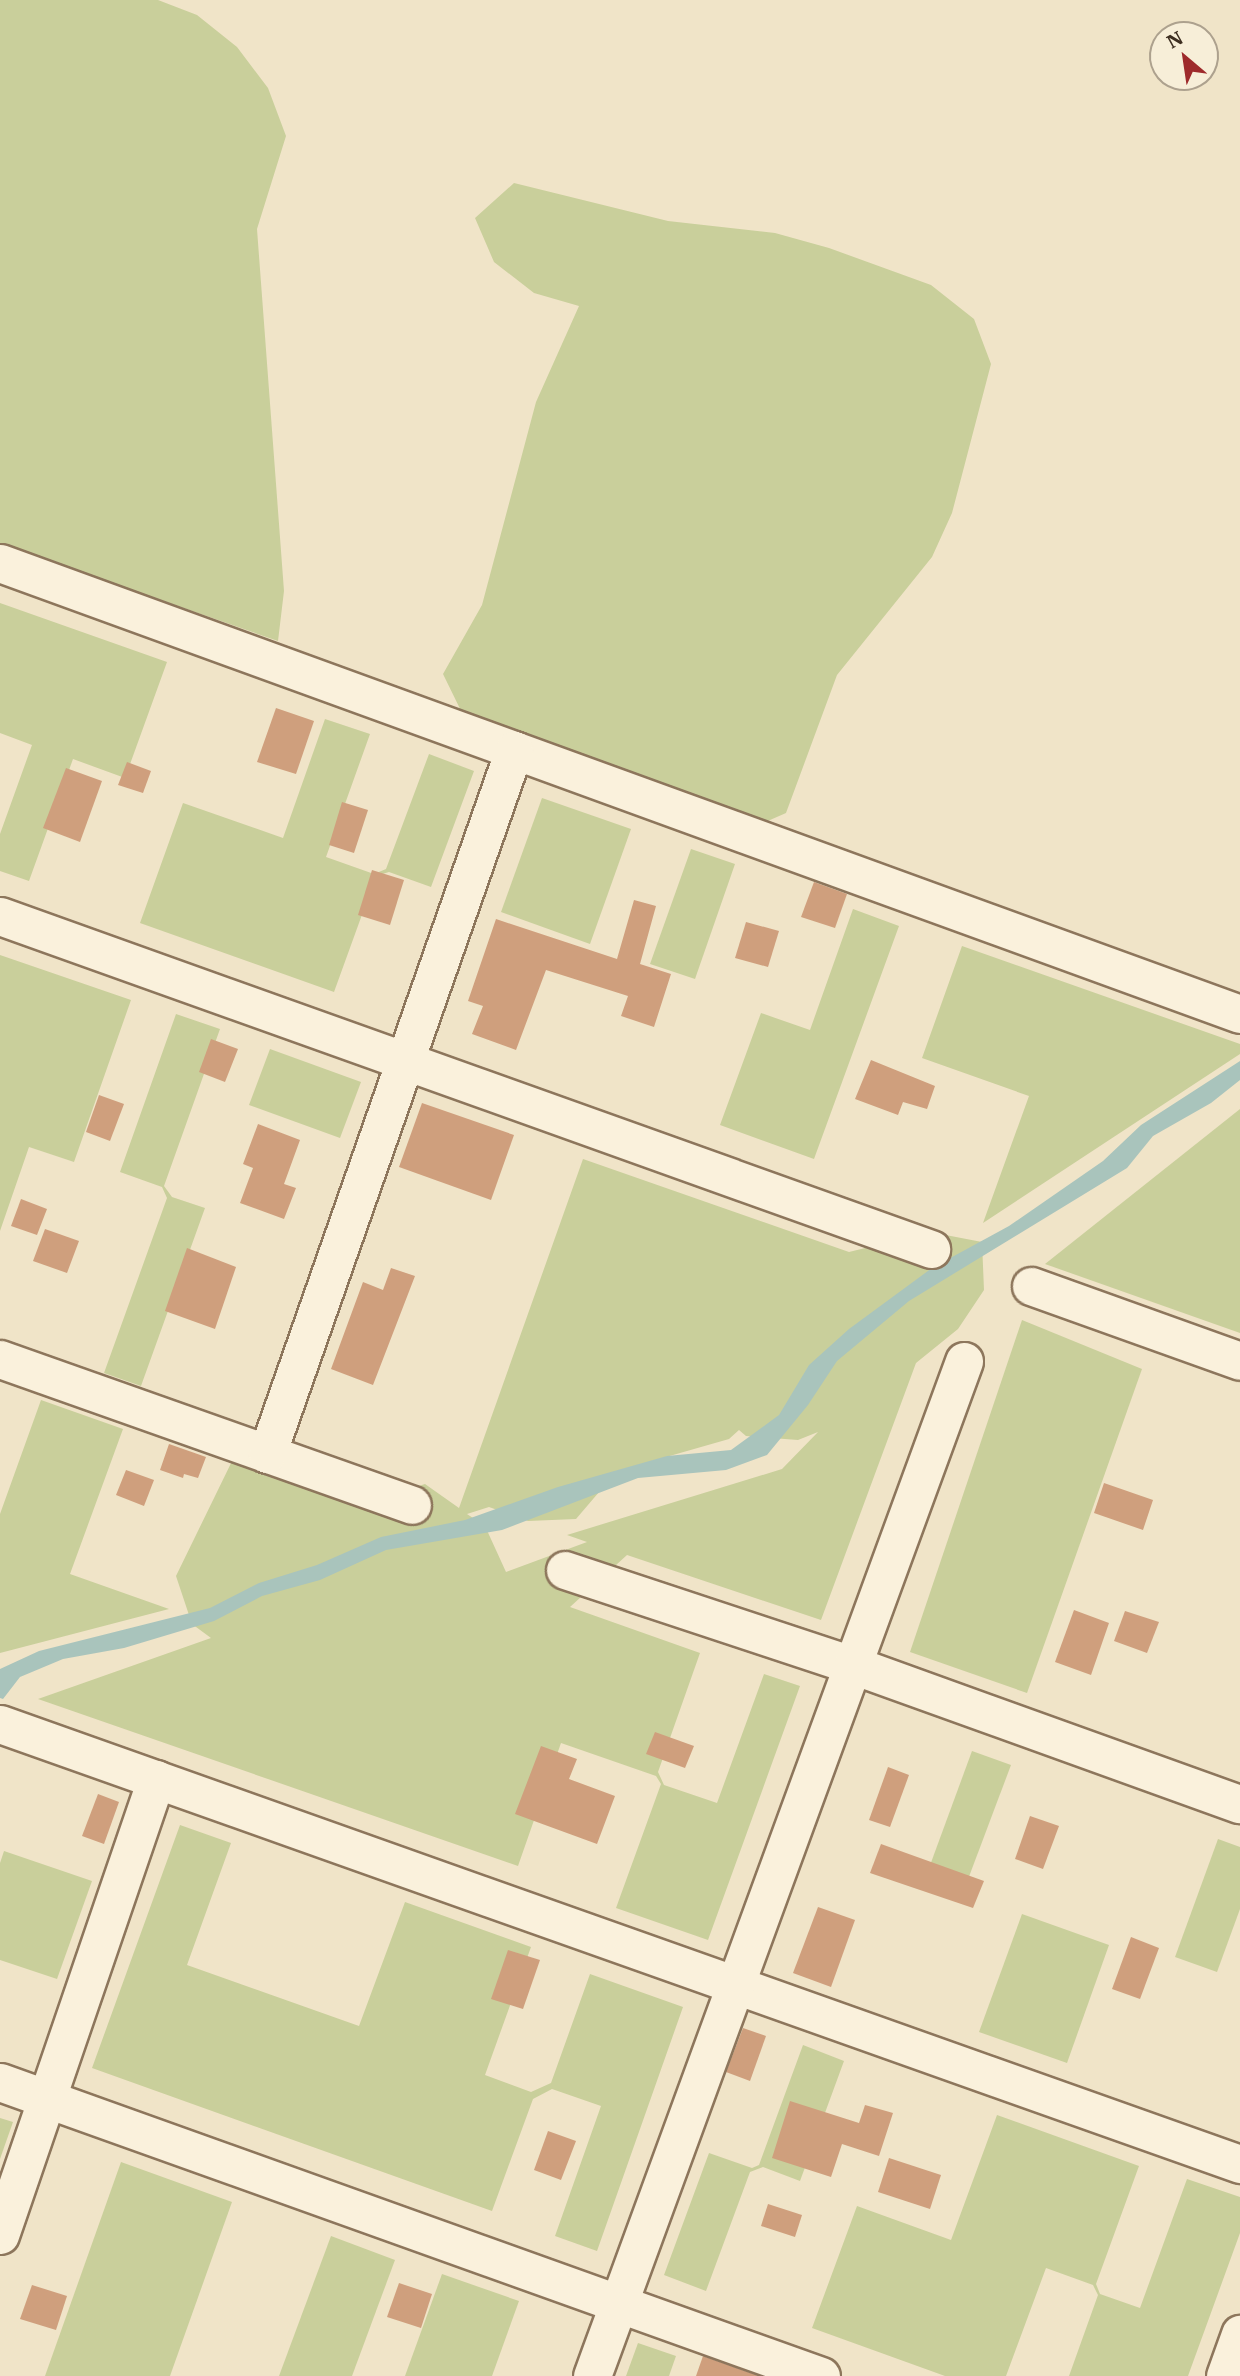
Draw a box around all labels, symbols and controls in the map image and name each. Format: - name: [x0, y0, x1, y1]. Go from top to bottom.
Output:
- north arrow: [1149, 21, 1219, 91]
- text: N: [1162, 25, 1187, 54]

